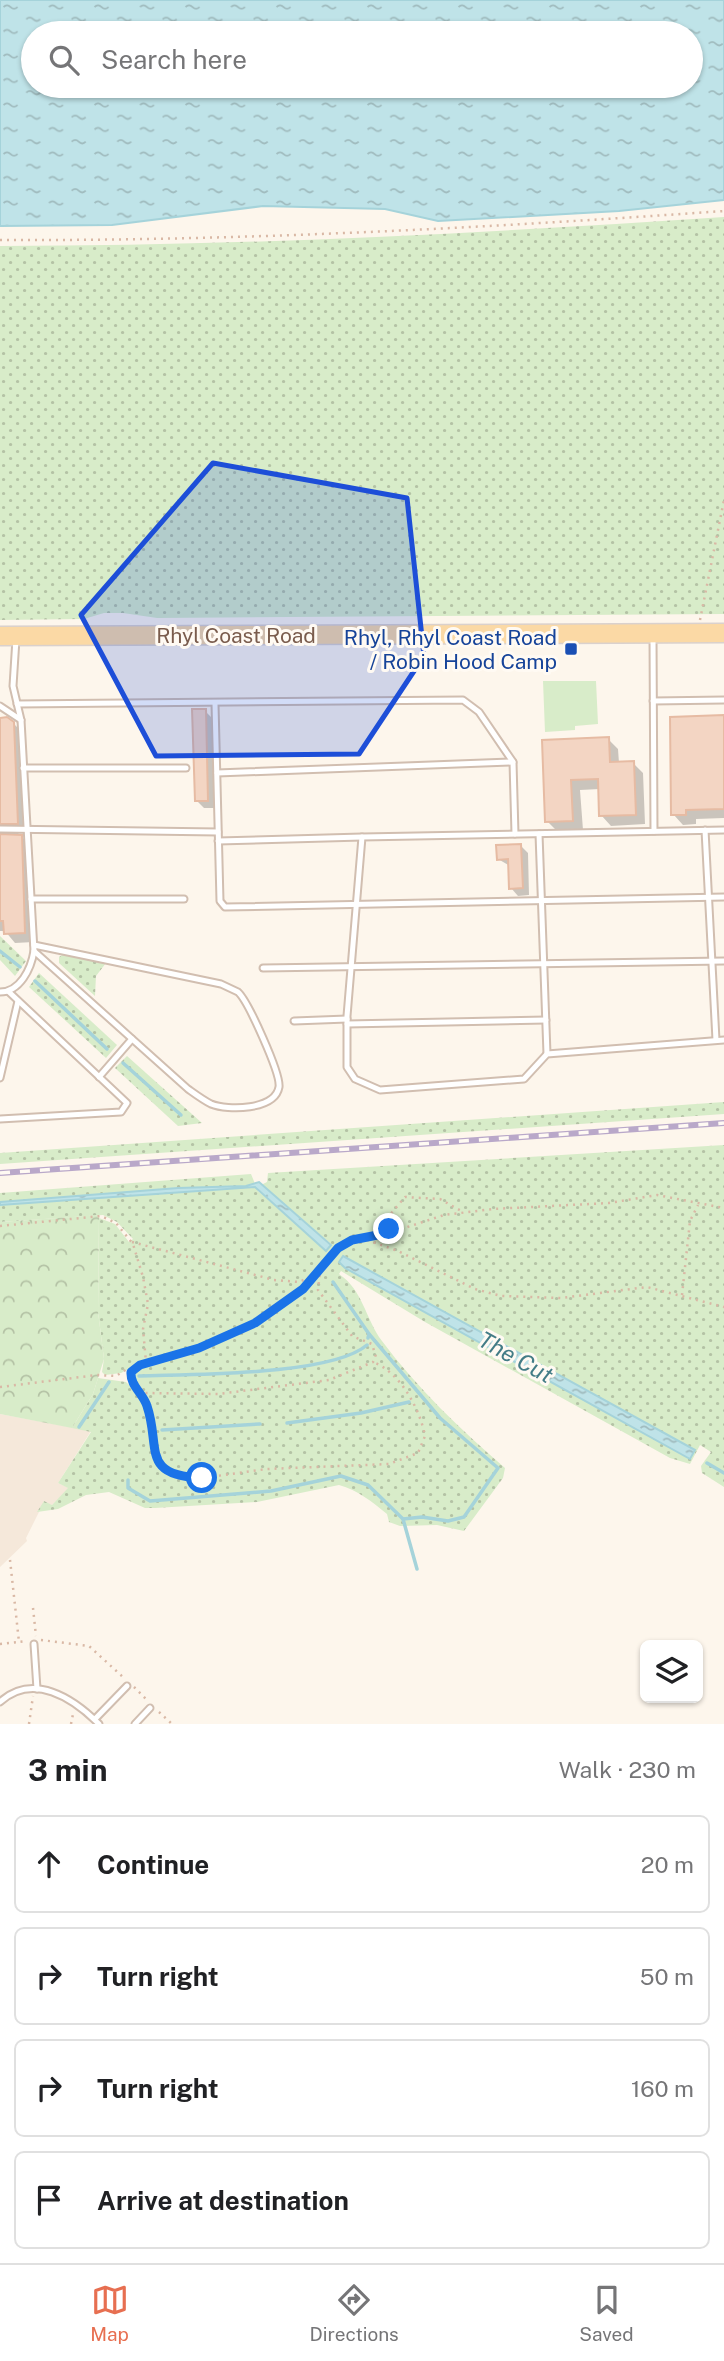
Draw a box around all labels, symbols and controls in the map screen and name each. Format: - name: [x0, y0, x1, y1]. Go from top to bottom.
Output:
- search box: [21, 21, 703, 98]
- icon: search: [45, 41, 83, 79]
- text: Search here: [101, 44, 247, 75]
- street label: Rhyl Coast Road: [156, 623, 316, 648]
- place label: Rhyl, Rhyl Coast Road / Robin Hood Camp: [344, 625, 557, 674]
- marker: Rhyl, Rhyl Coast Road / Robin Hood Camp: [563, 641, 579, 657]
- route end: [373, 1213, 404, 1244]
- water label: The Cut: [474, 1326, 558, 1389]
- route start: [186, 1462, 217, 1493]
- map controls: [640, 1640, 703, 1703]
- button: layers: [640, 1640, 703, 1703]
- text: 3 min: [28, 1752, 107, 1788]
- text: Walk · 230 m: [559, 1756, 696, 1783]
- icon: ahead: [30, 1845, 68, 1883]
- text: Continue: [97, 1849, 209, 1880]
- text: 20 m: [641, 1851, 694, 1878]
- icon: right: [30, 1957, 68, 1995]
- text: Turn right: [97, 1961, 219, 1992]
- text: 50 m: [640, 1963, 694, 1990]
- icon: right: [30, 2069, 68, 2107]
- text: Turn right: [97, 2073, 219, 2104]
- text: 160 m: [631, 2075, 694, 2102]
- icon: arrive: [30, 2181, 68, 2219]
- text: Arrive at destination: [97, 2185, 349, 2216]
- tab: Map: [90, 2281, 129, 2345]
- tab: Directions: [309, 2281, 399, 2345]
- tab: Saved: [579, 2281, 634, 2345]

